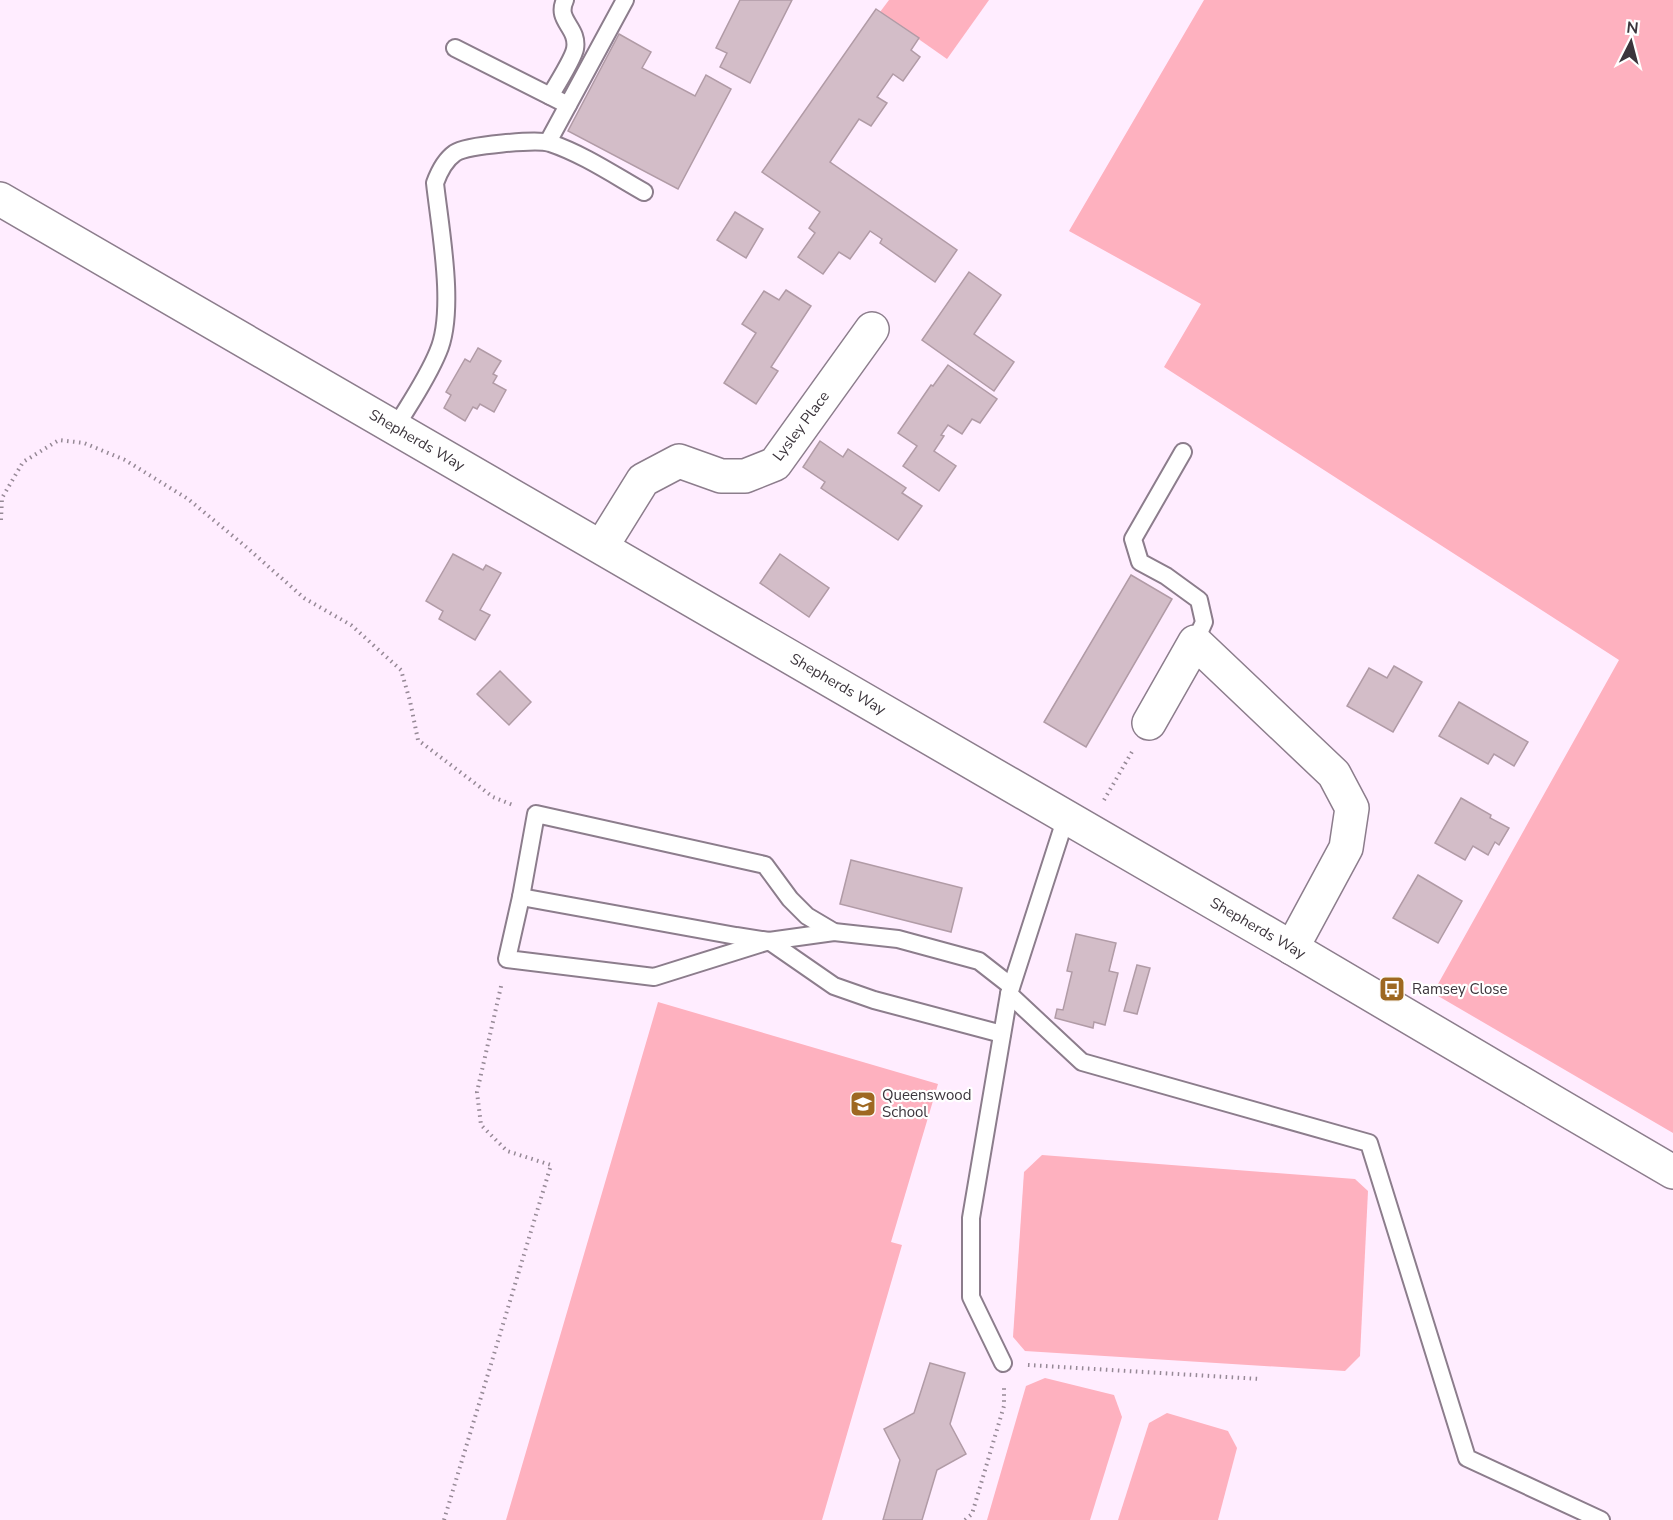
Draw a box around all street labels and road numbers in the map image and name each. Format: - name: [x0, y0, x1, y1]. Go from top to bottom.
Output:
- street label: Lysley Place: [768, 387, 834, 465]
- street label: Shepherds Way: [366, 405, 469, 476]
- street label: Shepherds Way: [787, 649, 890, 720]
- street label: Shepherds Way: [1207, 893, 1310, 964]

